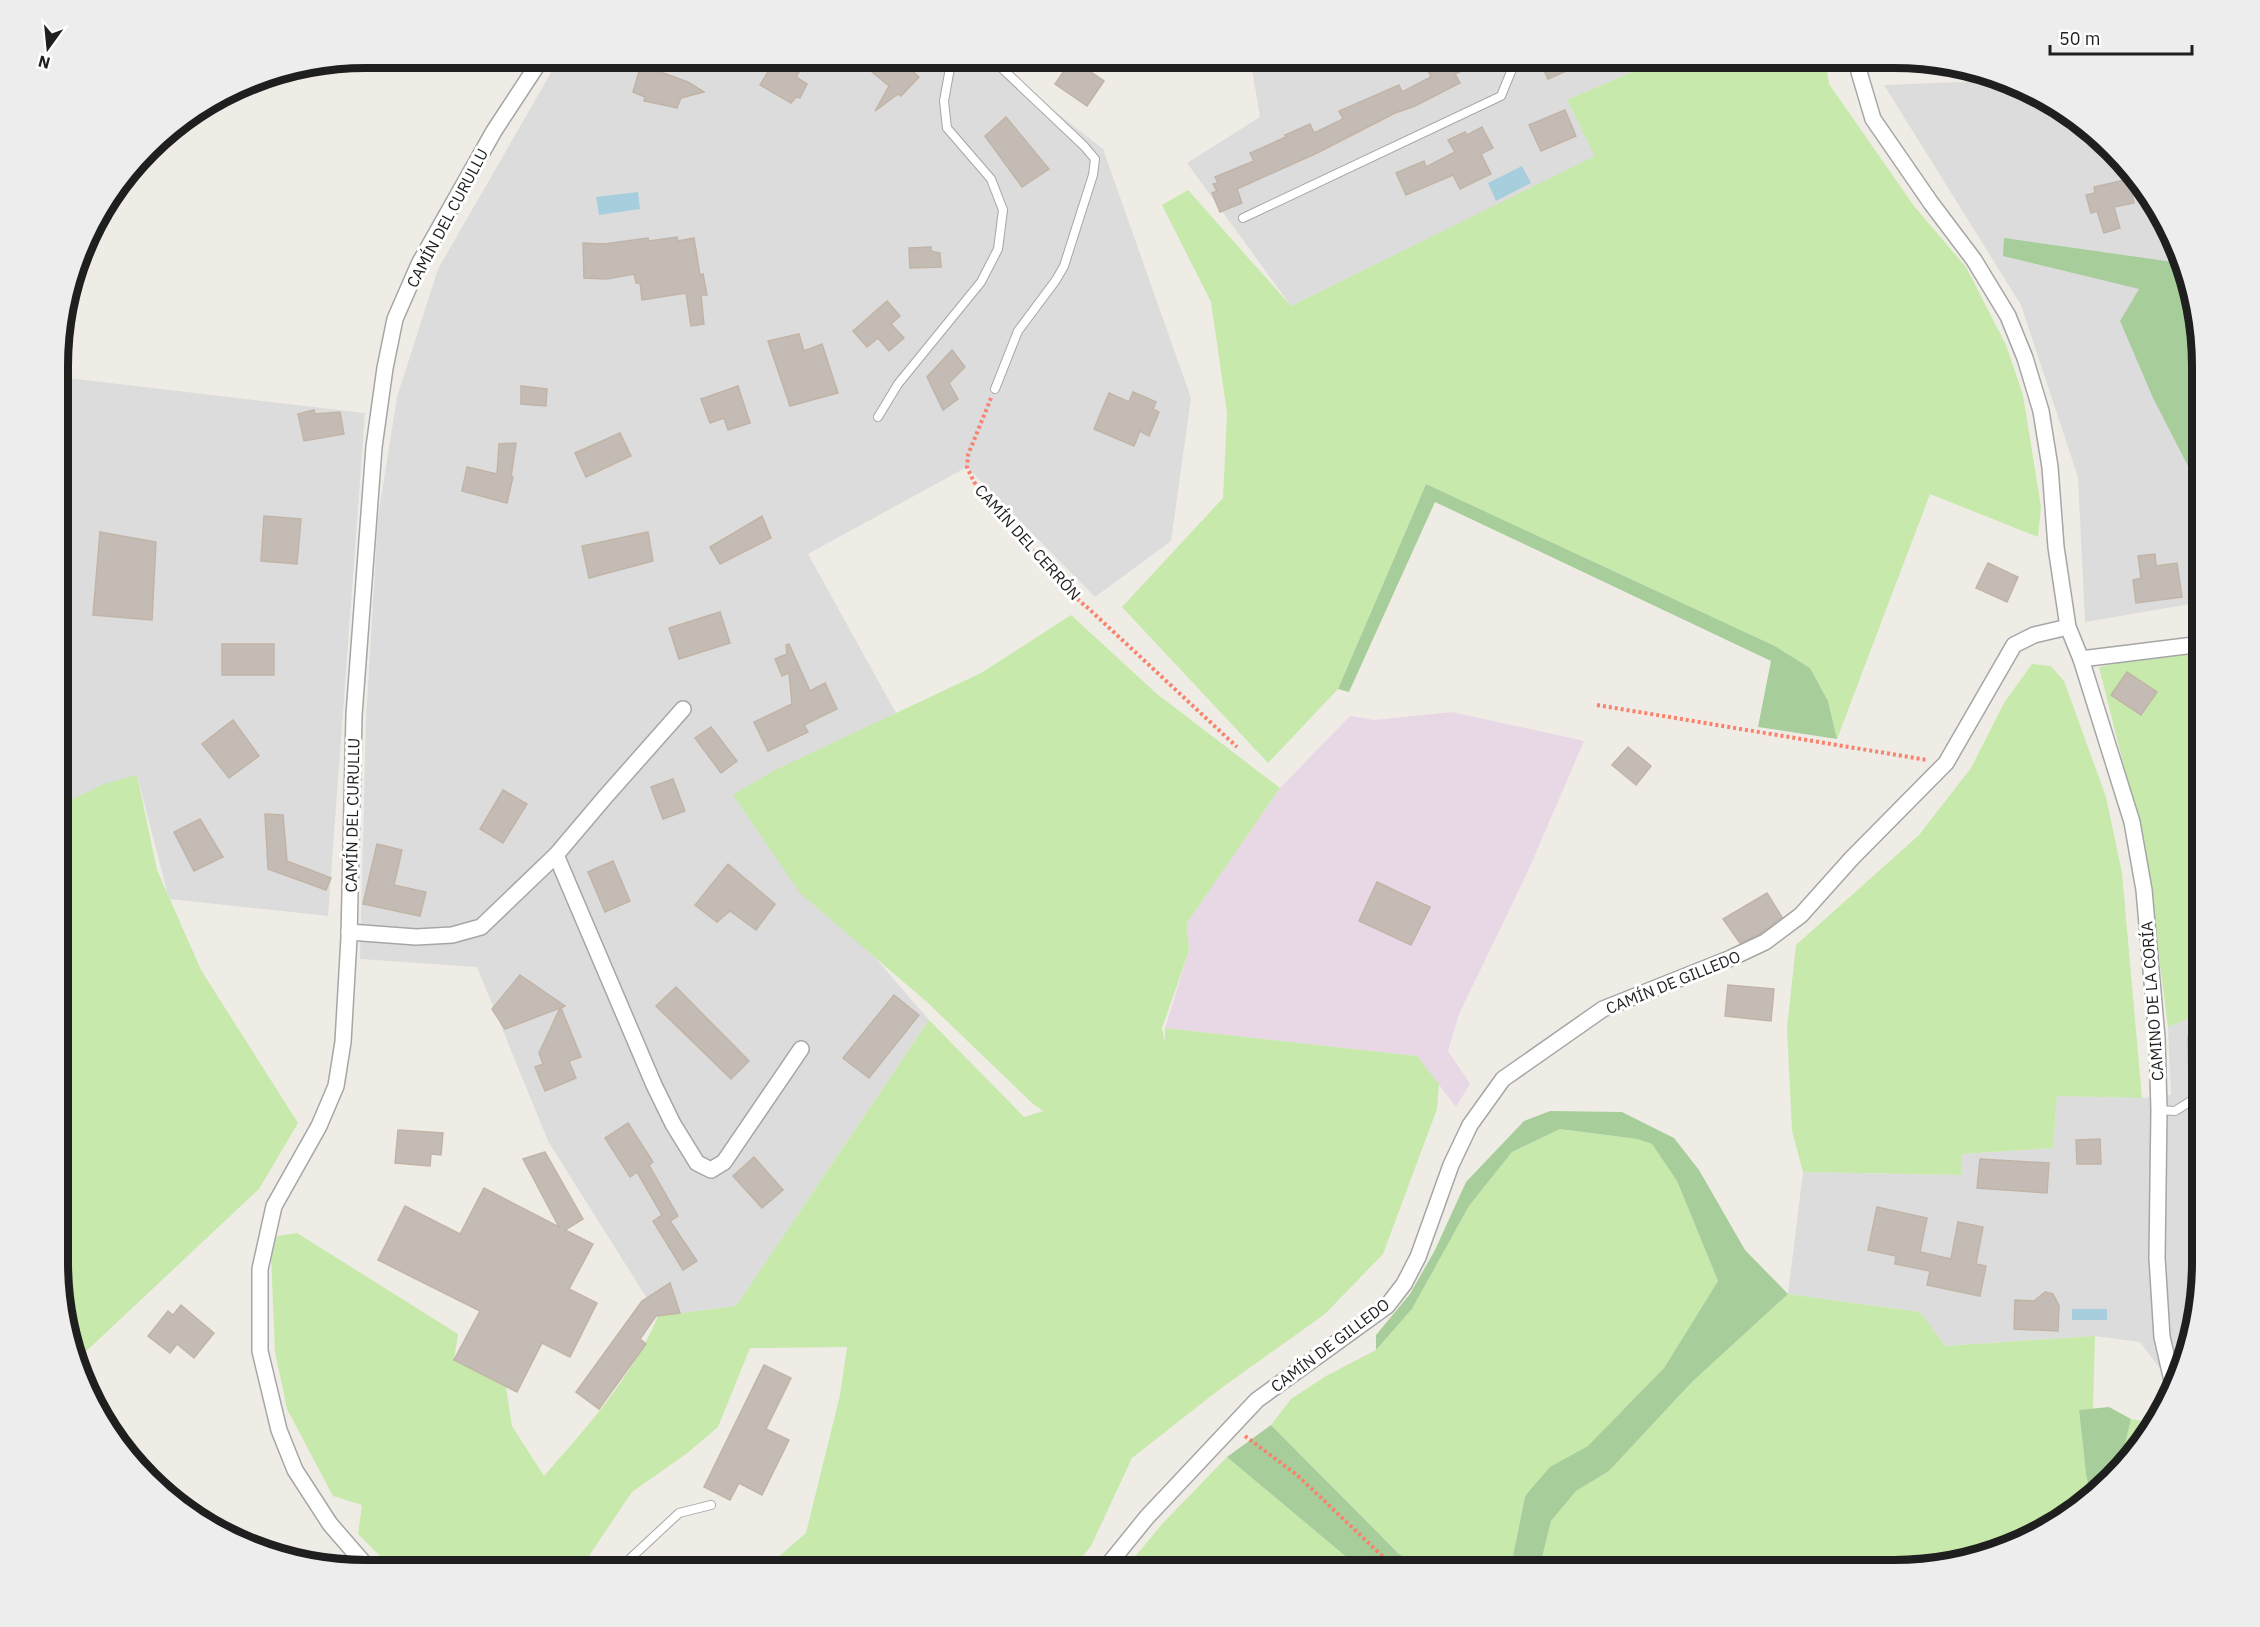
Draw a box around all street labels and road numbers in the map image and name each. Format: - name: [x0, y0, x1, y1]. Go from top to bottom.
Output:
- street label: CAMÍN DEL CURULLU: [401, 145, 492, 291]
- street label: CAMÍN DEL CERRÓN: [971, 479, 1086, 604]
- street label: CAMÍN DEL CURULLU: [340, 737, 363, 892]
- street label: CAMINO DE LA CORÍA: [2135, 920, 2168, 1082]
- street label: CAMÍN DE GILLEDO: [1602, 945, 1743, 1018]
- street label: CAMÍN DE GILLEDO: [1266, 1293, 1393, 1396]

